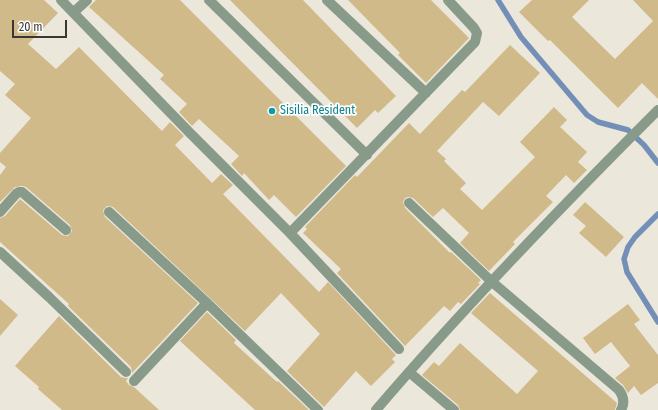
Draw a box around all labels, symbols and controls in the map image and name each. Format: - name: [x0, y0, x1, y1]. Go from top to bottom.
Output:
- scale bar: [14, 12, 69, 38]
- text: 20 m: [19, 20, 43, 34]
- place label: Sisilia Resident: [280, 104, 355, 118]
- marker: Sisilia Resident: [267, 106, 277, 116]

